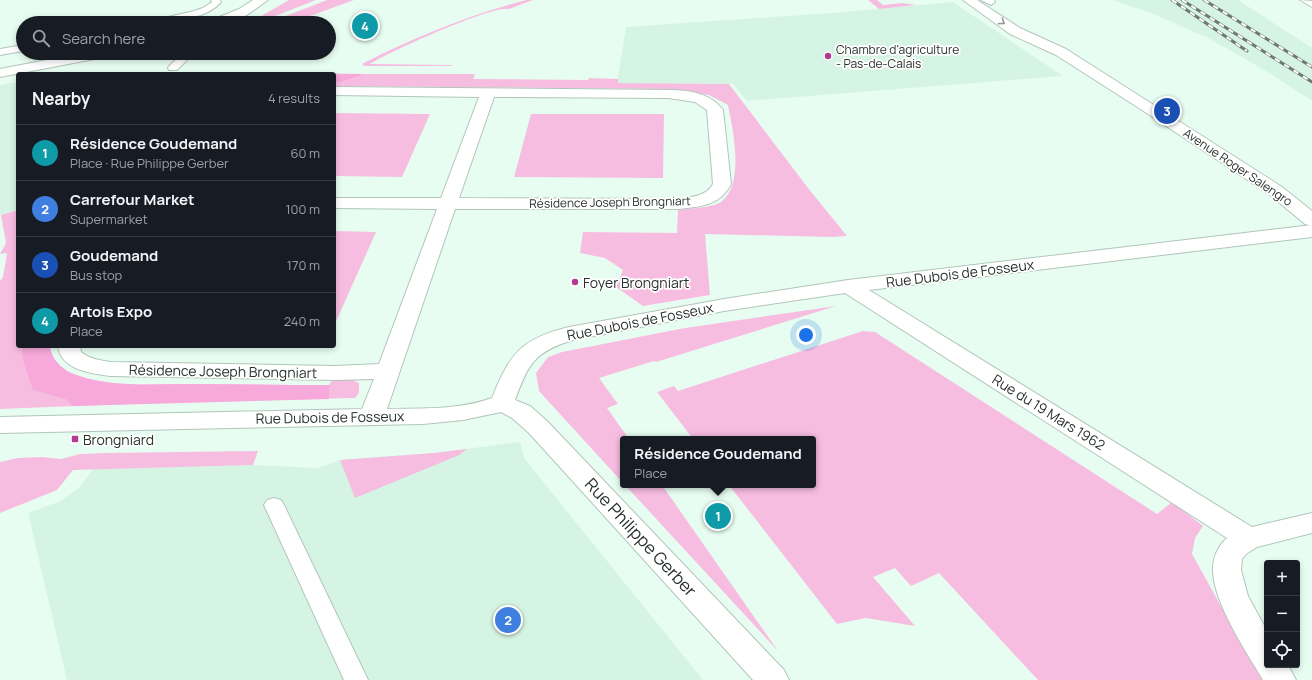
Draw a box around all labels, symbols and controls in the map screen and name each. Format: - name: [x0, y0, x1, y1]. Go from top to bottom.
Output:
- pin: 4: [352, 11, 378, 41]
- search box: [16, 16, 336, 60]
- one-way arrow: [998, 17, 1005, 25]
- icon: search: [30, 27, 52, 49]
- text: Search here: [62, 28, 145, 49]
- place label: Chambre d'agriculture - Pas-de-Calais: [836, 41, 959, 72]
- marker: Chambre d'agriculture - Pas-de-Calais: [823, 51, 833, 61]
- text: Nearby: [32, 87, 90, 110]
- text: 4 results: [268, 89, 320, 107]
- pin: 3: [1154, 96, 1180, 126]
- street label: Avenue Roger Salengro: [1180, 124, 1296, 210]
- text: Résidence Goudemand: [70, 133, 237, 154]
- text: 1: [42, 144, 48, 162]
- text: 60 m: [290, 144, 320, 162]
- text: Place · Rue Philippe Gerber: [70, 154, 229, 172]
- text: Carrefour Market: [70, 189, 194, 210]
- street label: Résidence Joseph Brongniart: [529, 192, 691, 212]
- text: 2: [41, 200, 49, 218]
- text: 100 m: [285, 200, 320, 218]
- text: Supermarket: [70, 210, 148, 228]
- text: Goudemand: [70, 245, 158, 266]
- street label: Rue Dubois de Fosseux: [885, 254, 1036, 291]
- text: 3: [41, 256, 49, 274]
- text: 170 m: [287, 256, 320, 274]
- text: Bus stop: [70, 266, 122, 284]
- place label: Foyer Brongniart: [583, 273, 690, 292]
- marker: Foyer Brongniart: [570, 277, 580, 287]
- street label: Rue Dubois de Fosseux: [565, 297, 715, 345]
- text: Artois Expo: [70, 301, 152, 322]
- text: 4: [41, 312, 49, 330]
- text: 240 m: [284, 312, 320, 330]
- text: Place: [70, 322, 103, 340]
- your location: [796, 325, 816, 345]
- street label: Résidence Joseph Brongniart: [129, 360, 318, 382]
- street label: Rue du 19 Mars 1962: [989, 370, 1109, 454]
- street label: Rue Dubois de Fosseux: [255, 406, 405, 428]
- place label: Brongniard: [83, 430, 154, 449]
- marker: Brongniard: [70, 434, 80, 444]
- popup: [620, 436, 816, 488]
- text: Résidence Goudemand: [634, 443, 802, 464]
- text: Place: [634, 464, 667, 482]
- street label: Rue Philippe Gerber: [580, 473, 702, 601]
- pin: 1: [705, 501, 731, 531]
- map controls: [1264, 560, 1300, 668]
- button: +: [1264, 560, 1300, 596]
- button: −: [1264, 596, 1300, 632]
- pin: 2: [495, 605, 521, 635]
- button: locate: [1264, 632, 1300, 668]

